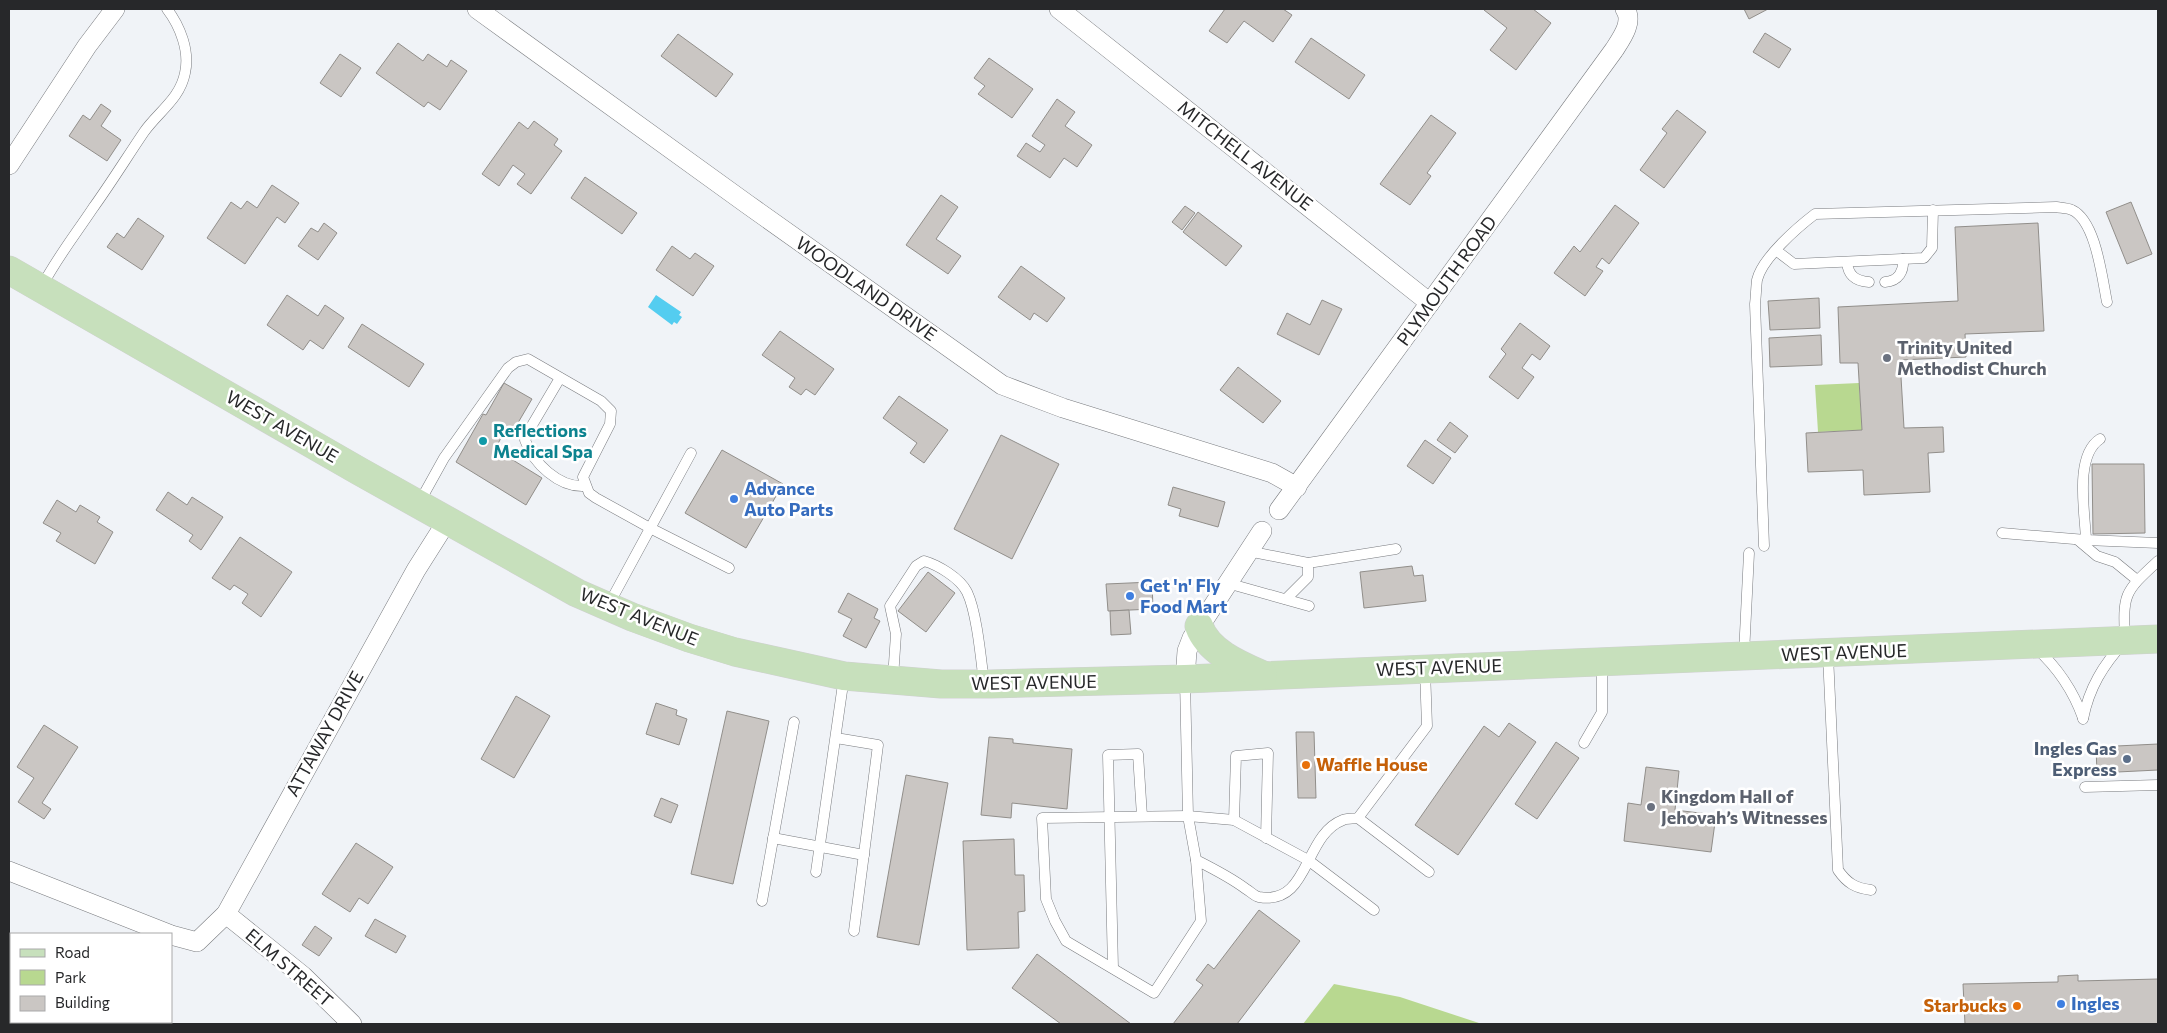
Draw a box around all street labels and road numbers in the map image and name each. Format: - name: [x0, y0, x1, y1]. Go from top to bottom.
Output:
- street label: MITCHELL AVENUE: [1174, 96, 1318, 215]
- street label: PLYMOUTH ROAD: [1392, 211, 1501, 350]
- street label: WOODLAND DRIVE: [792, 231, 941, 345]
- street label: WEST AVENUE: [222, 385, 343, 467]
- street label: WEST AVENUE: [577, 582, 702, 650]
- street label: WEST AVENUE: [1781, 639, 1907, 665]
- street label: WEST AVENUE: [1376, 654, 1502, 680]
- street label: ATTAWAY DRIVE: [281, 667, 368, 800]
- street label: WEST AVENUE: [971, 670, 1097, 694]
- street label: ELM STREET: [241, 923, 338, 1011]

